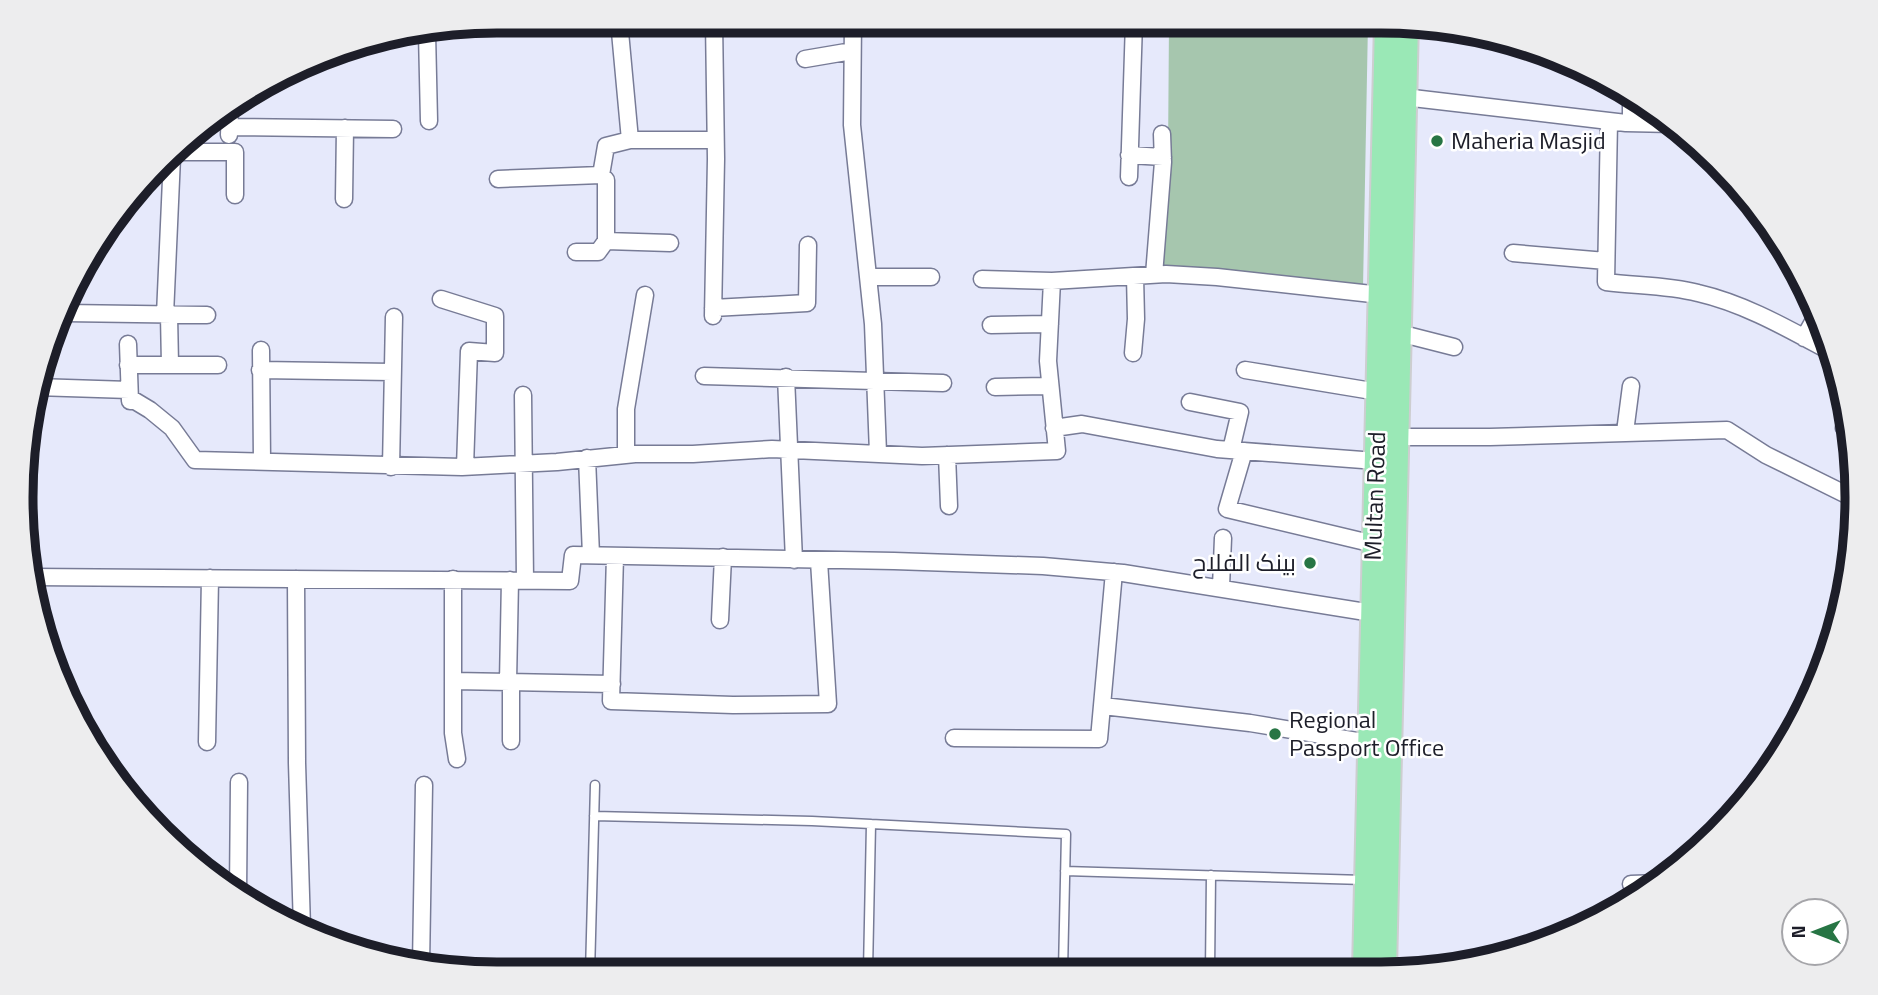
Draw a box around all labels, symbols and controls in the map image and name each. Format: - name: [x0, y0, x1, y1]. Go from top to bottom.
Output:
- place label: Maheria Masjid: [1451, 122, 1606, 158]
- marker: Maheria Masjid: [1429, 133, 1445, 149]
- street label: Multan Road: [1354, 431, 1394, 561]
- place label: بینک الفلاح: [1192, 544, 1296, 580]
- marker: بینک الفلاح: [1302, 555, 1318, 571]
- place label: Regional Passport Office: [1289, 701, 1444, 765]
- marker: Regional Passport Office: [1267, 726, 1283, 742]
- north arrow: [1780, 897, 1850, 967]
- text: N: [1783, 925, 1812, 939]

